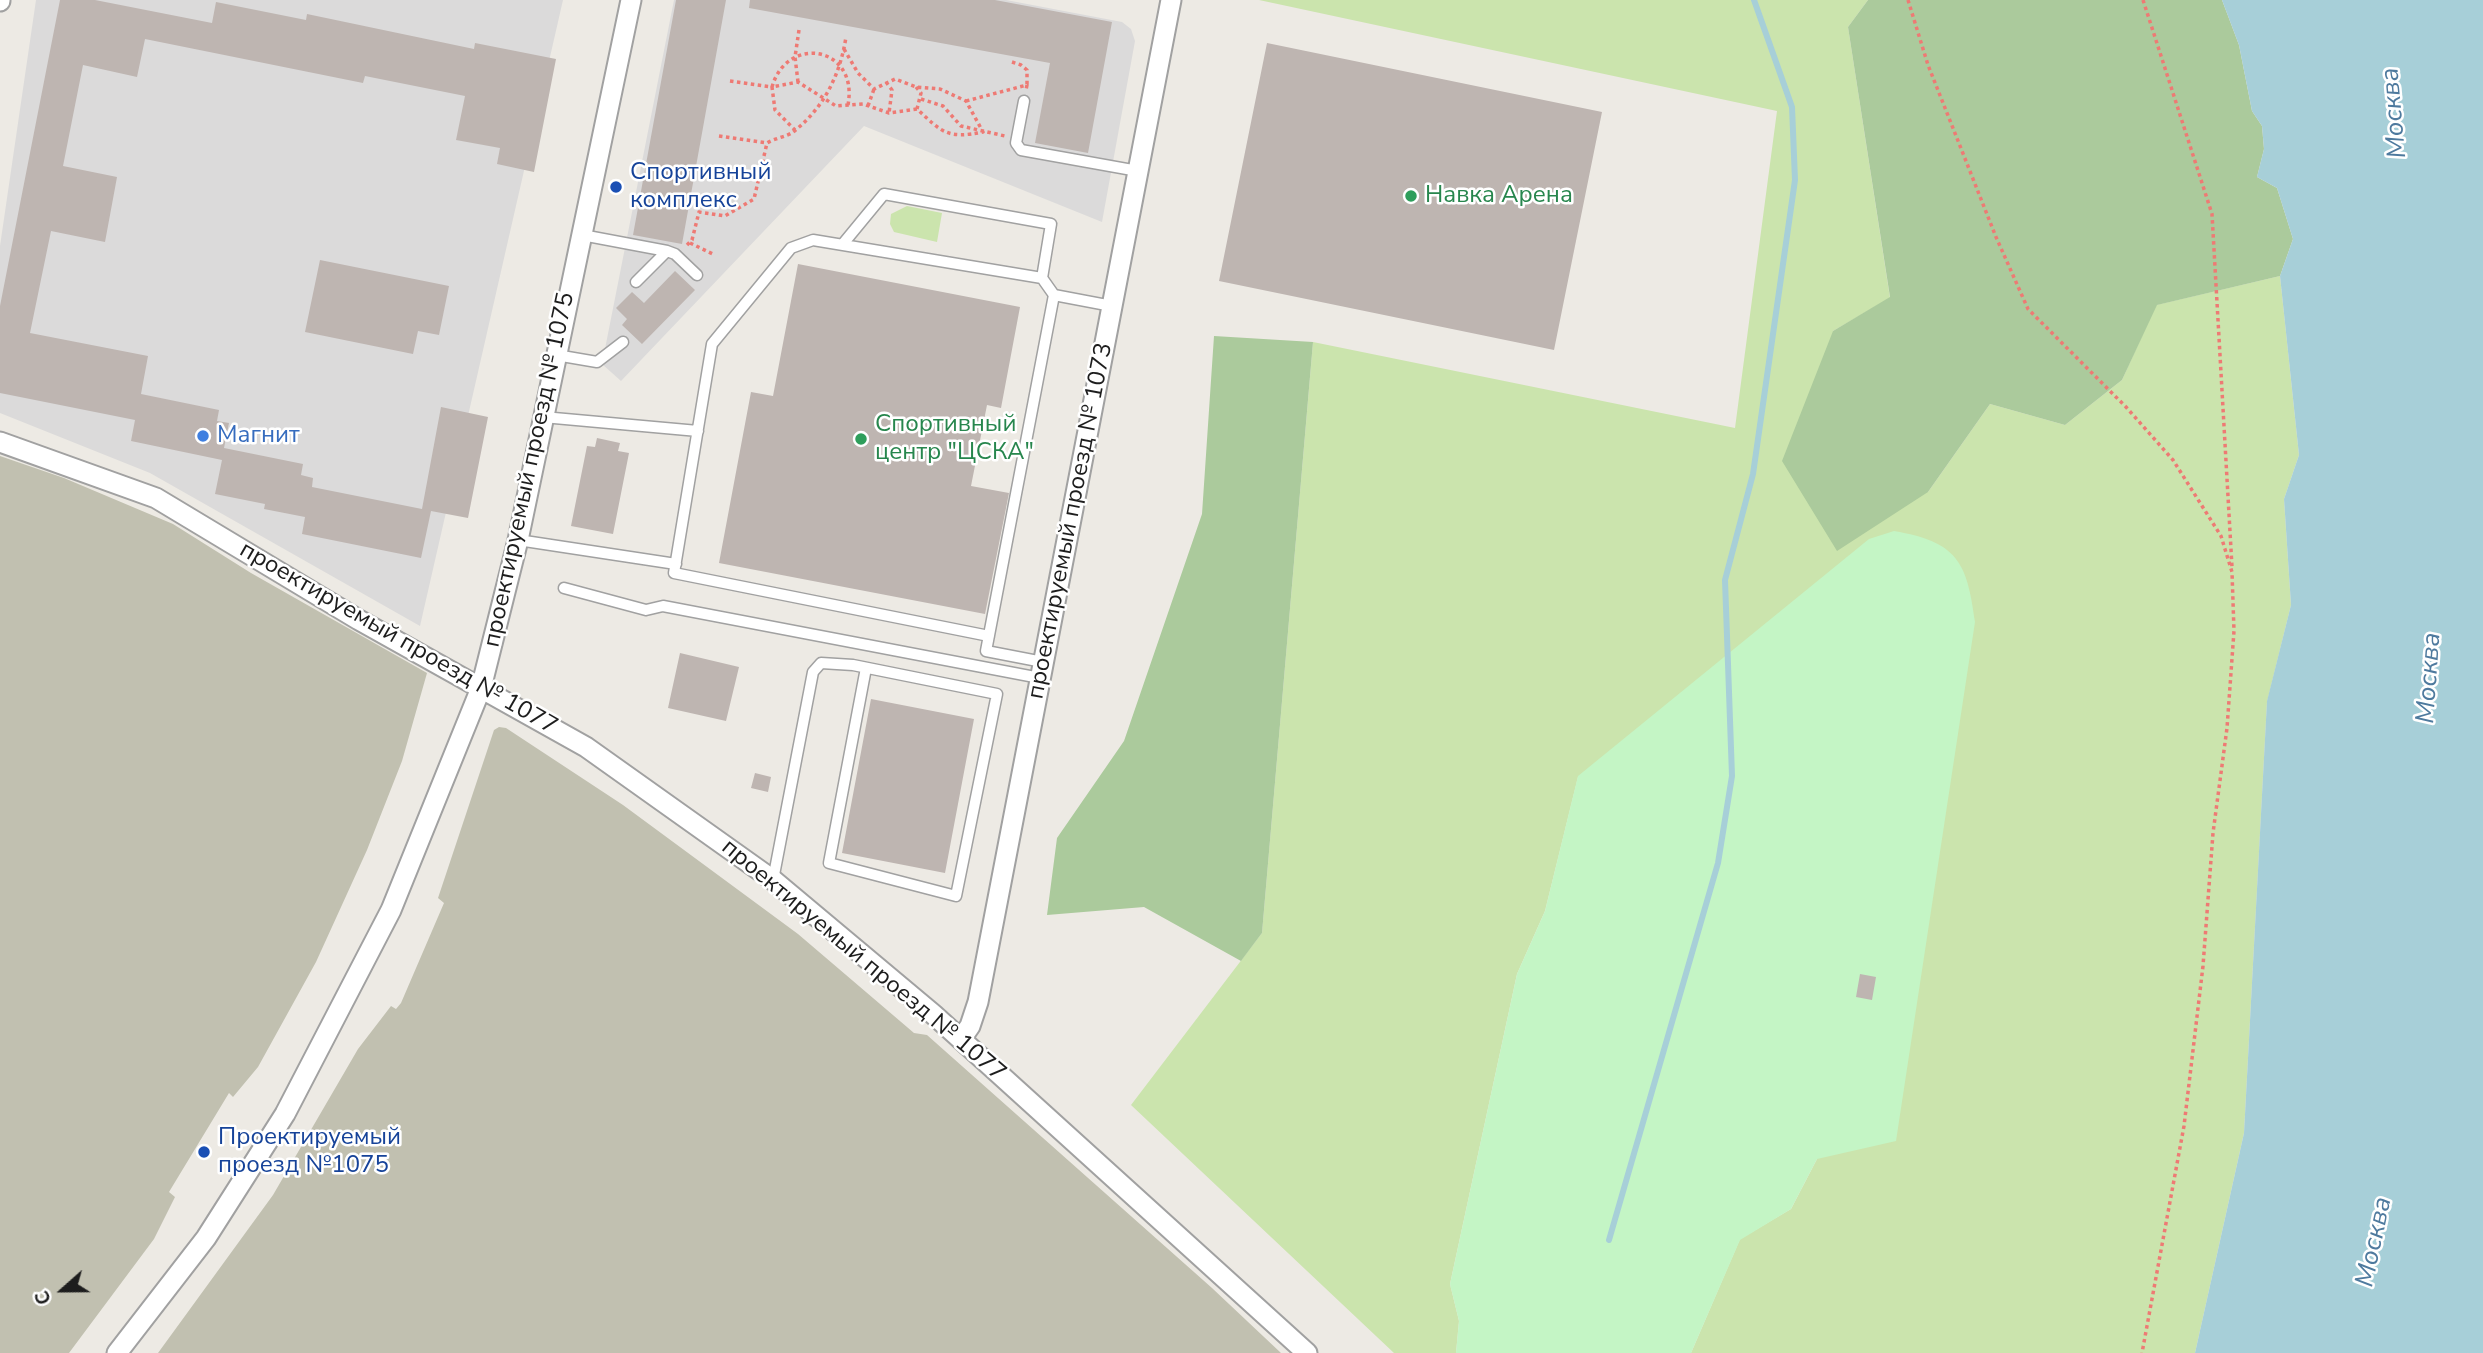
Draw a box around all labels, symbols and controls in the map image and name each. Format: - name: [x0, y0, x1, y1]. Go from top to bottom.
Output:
- water label: Москва: [2375, 66, 2415, 160]
- place label: Спортивный комплекс: [630, 159, 771, 215]
- marker: Спортивный комплекс: [608, 179, 624, 195]
- place label: Навка Арена: [1425, 182, 1573, 210]
- marker: Навка Арена: [1403, 188, 1419, 204]
- street label: проектируемый проезд № 1075: [478, 290, 582, 650]
- street label: проектируемый проезд № 1073: [1022, 340, 1120, 702]
- place label: Спортивный центр "ЦСКА": [875, 411, 1034, 467]
- place label: Магнит: [217, 422, 300, 450]
- marker: Магнит: [195, 428, 211, 444]
- marker: Спортивный центр "ЦСКА": [853, 431, 869, 447]
- street label: проектируемый проезд № 1077: [234, 536, 562, 742]
- water label: Москва: [2411, 631, 2449, 725]
- street label: проектируемый проезд № 1077: [715, 834, 1011, 1088]
- place label: Проектируемый проезд №1075: [218, 1124, 401, 1180]
- marker: Проектируемый проезд №1075: [196, 1144, 212, 1160]
- water label: Москва: [2350, 1194, 2400, 1290]
- north arrow: [28, 1255, 98, 1325]
- text: С: [29, 1287, 58, 1308]

